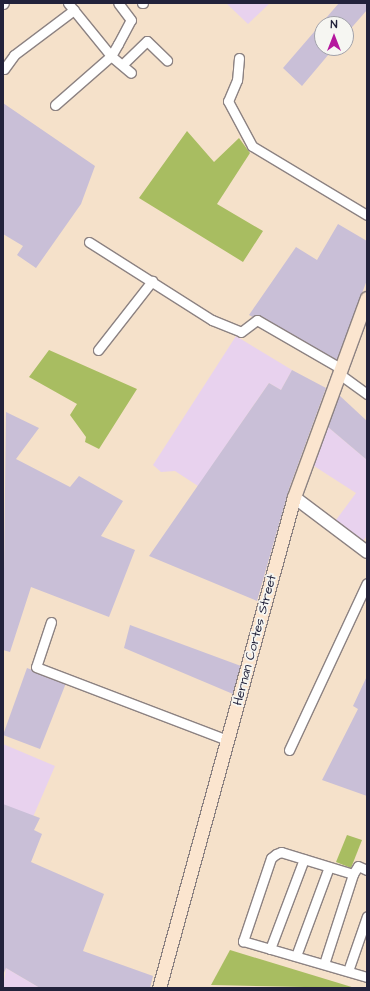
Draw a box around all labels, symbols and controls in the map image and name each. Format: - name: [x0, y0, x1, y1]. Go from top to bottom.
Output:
- north arrow: [314, 16, 354, 56]
- text: N: [331, 17, 337, 32]
- street label: Hernan Cortes Street: [230, 573, 280, 707]

